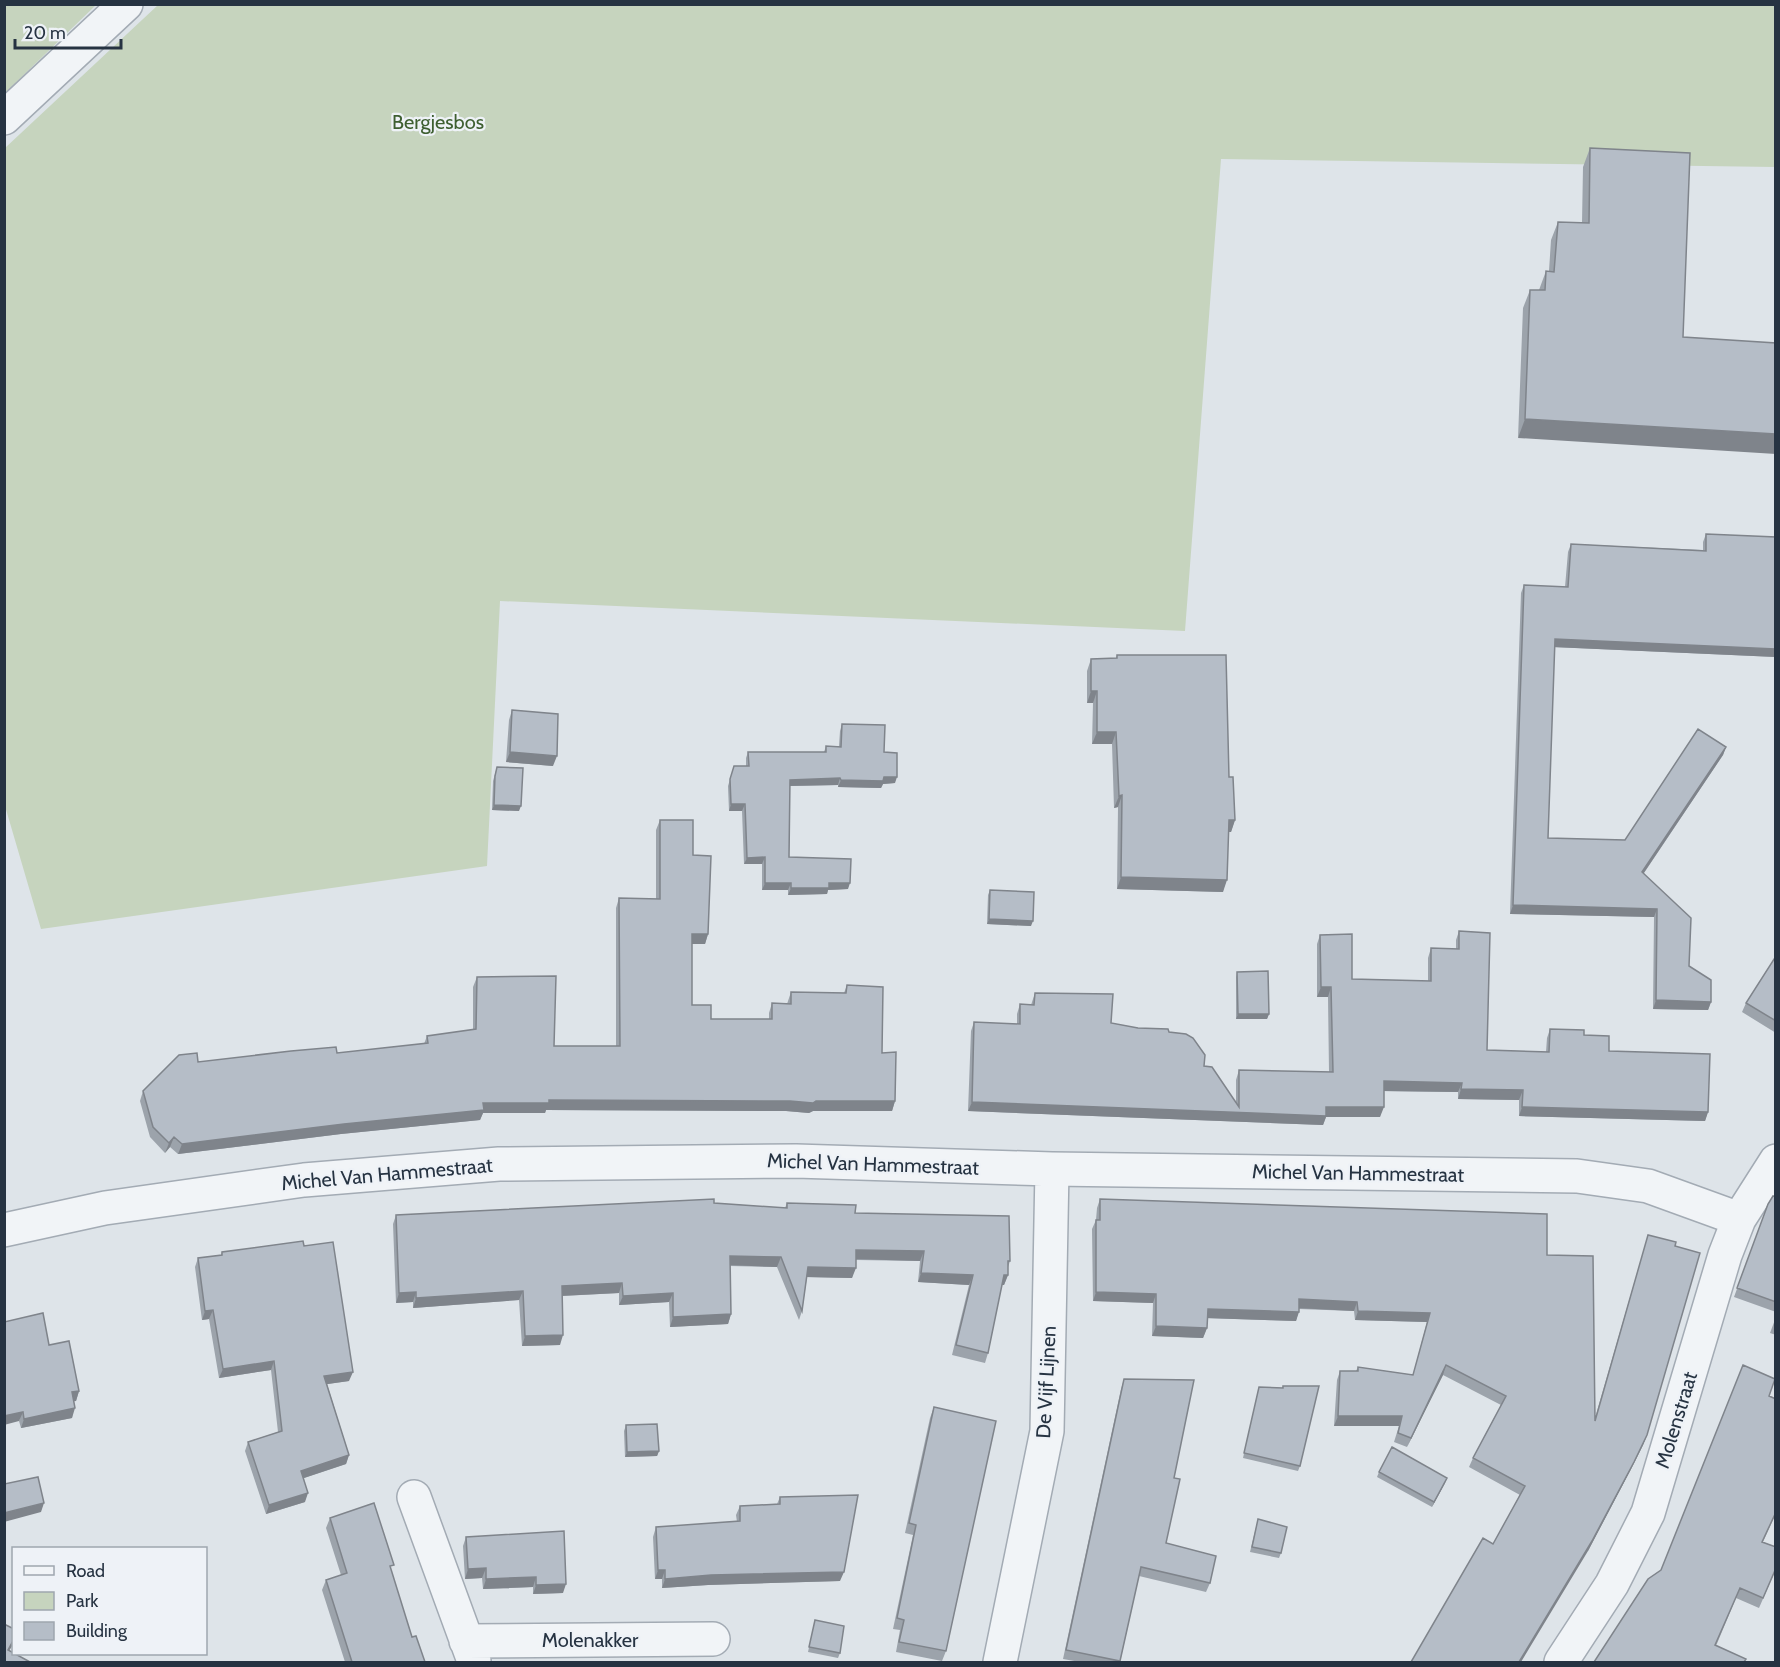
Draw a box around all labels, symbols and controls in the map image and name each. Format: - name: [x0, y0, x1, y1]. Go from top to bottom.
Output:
- scale bar: [15, 12, 122, 50]
- text: 20 m: [24, 22, 66, 44]
- park label: Bergjesbos: [392, 110, 484, 134]
- street label: Michel Van Hammestraat: [767, 1148, 980, 1180]
- street label: Michel Van Hammestraat: [280, 1153, 494, 1195]
- street label: Michel Van Hammestraat: [1252, 1159, 1465, 1187]
- street label: De Vijf Lijnen: [1031, 1325, 1061, 1439]
- street label: Molenstraat: [1650, 1368, 1702, 1471]
- legend: [12, 1547, 207, 1655]
- text: Road: [66, 1560, 105, 1582]
- text: Park: [66, 1590, 99, 1612]
- text: Building: [66, 1620, 128, 1642]
- street label: Molenakker: [542, 1628, 639, 1652]

